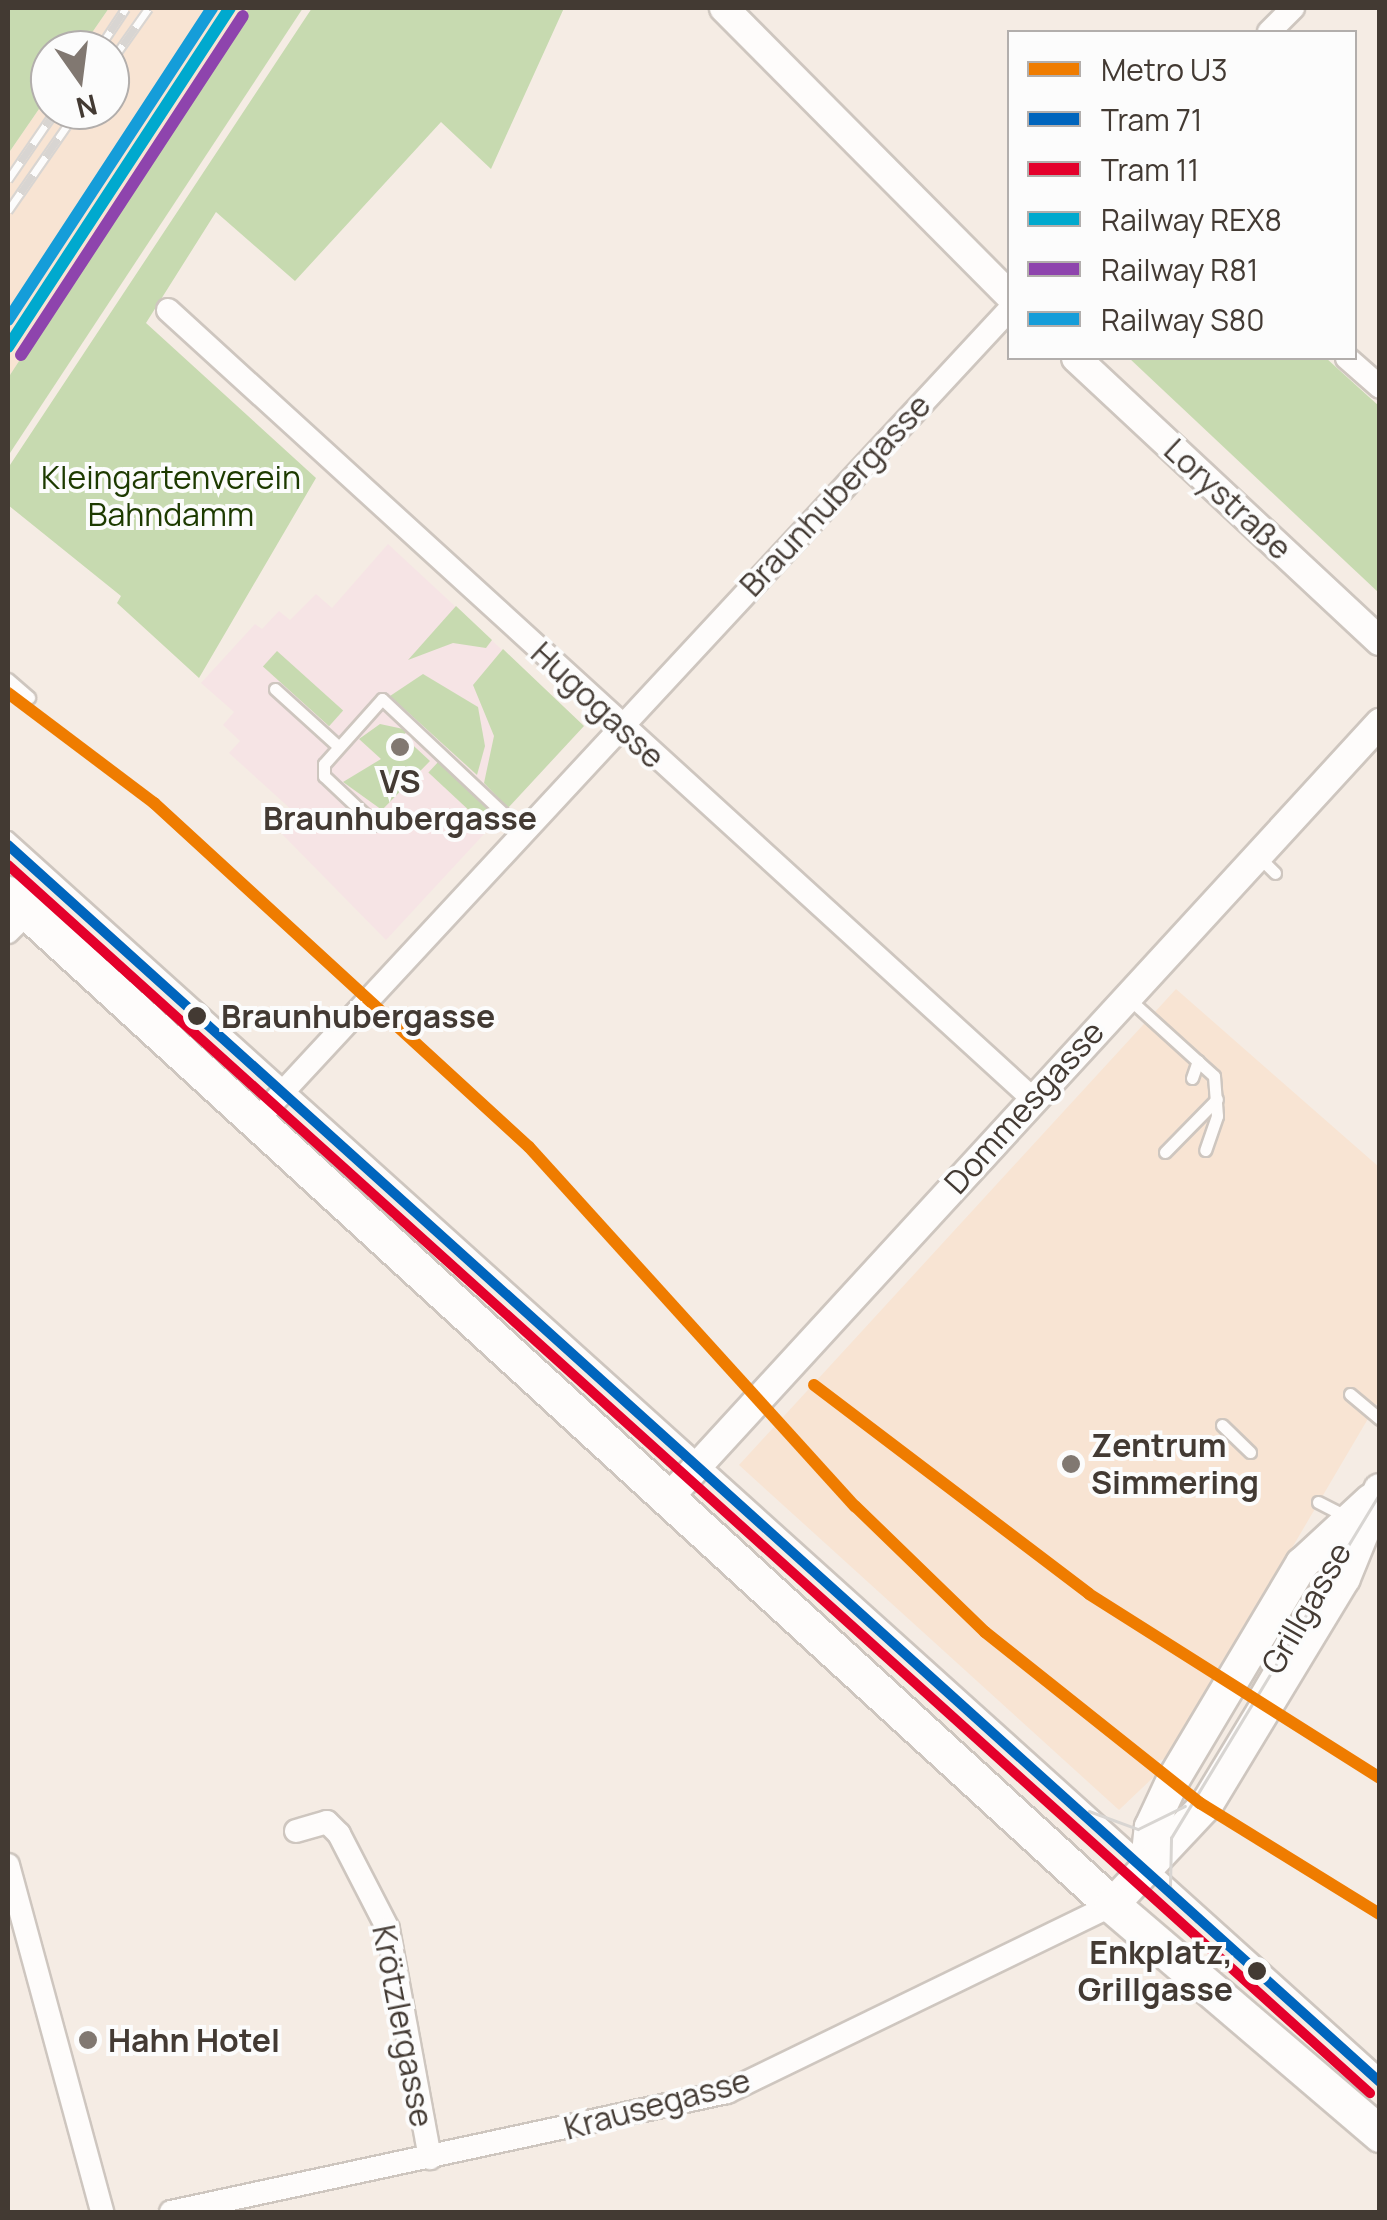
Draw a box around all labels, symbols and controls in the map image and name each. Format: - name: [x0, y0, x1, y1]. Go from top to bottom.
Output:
- north arrow: [30, 30, 130, 130]
- legend: [1007, 30, 1357, 360]
- text: Metro U3: [1101, 49, 1228, 90]
- text: N: [72, 86, 101, 128]
- text: Tram 71: [1101, 99, 1202, 140]
- text: Tram 11: [1101, 149, 1199, 190]
- text: Railway REX8: [1101, 199, 1282, 240]
- text: Railway R81: [1101, 249, 1258, 290]
- text: Railway S80: [1101, 299, 1265, 340]
- street label: Braunhubergasse: [732, 386, 938, 604]
- street label: Lorystraße: [1157, 431, 1299, 567]
- park label: Kleingartenverein Bahndamm: [41, 459, 301, 534]
- street label: Hugogasse: [524, 634, 672, 776]
- marker: VS Braunhubergasse: [389, 736, 411, 758]
- place label: VS Braunhubergasse: [263, 763, 537, 838]
- place label: Braunhubergasse: [221, 997, 495, 1035]
- marker: Braunhubergasse: [182, 1001, 212, 1031]
- street label: Dommesgasse: [936, 1013, 1112, 1201]
- place label: Zentrum Simmering: [1091, 1427, 1259, 1502]
- marker: Zentrum Simmering: [1060, 1453, 1082, 1475]
- street label: Grillgasse: [1253, 1535, 1359, 1681]
- street label: Krötzlergasse: [365, 1922, 441, 2130]
- place label: Enkplatz, Grillgasse: [1078, 1934, 1233, 2009]
- marker: Enkplatz, Grillgasse: [1242, 1956, 1272, 1986]
- place label: Hahn Hotel: [108, 2021, 280, 2059]
- marker: Hahn Hotel: [77, 2029, 99, 2051]
- street label: Krausegasse: [560, 2061, 754, 2147]

